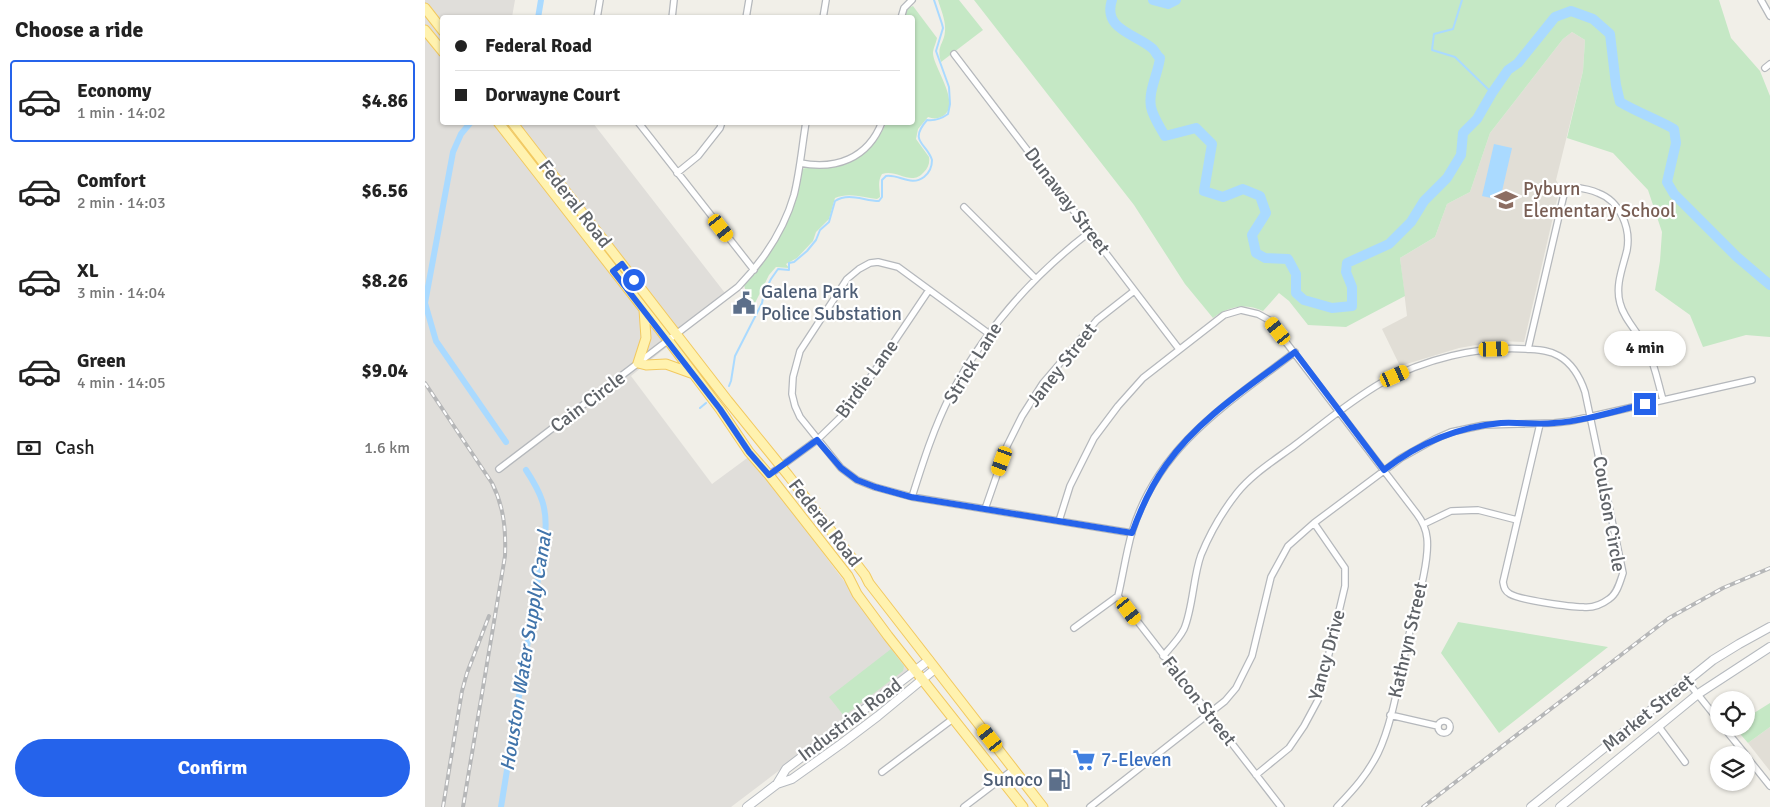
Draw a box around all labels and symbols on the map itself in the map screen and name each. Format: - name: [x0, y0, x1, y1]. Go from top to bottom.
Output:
- street label: Dunaway Street: [1019, 143, 1115, 260]
- street label: Federal Road: [533, 155, 617, 253]
- place label: Pyburn Elementary School: [1523, 177, 1676, 223]
- school or university icon: Pyburn Elementary School: [1493, 187, 1519, 213]
- car: [705, 212, 736, 244]
- route start: [623, 269, 645, 291]
- place label: Galena Park Police Substation: [761, 280, 902, 326]
- public building icon: Galena Park Police Substation: [731, 290, 757, 316]
- car: [1262, 315, 1293, 347]
- street label: Strick Lane: [939, 318, 1007, 408]
- street label: Janey Street: [1022, 318, 1102, 412]
- callout: 4 min: [1604, 332, 1686, 366]
- street label: Birdie Lane: [830, 335, 904, 423]
- car: [1478, 341, 1509, 357]
- car: [1378, 363, 1411, 389]
- street label: Cain Circle: [546, 366, 630, 438]
- route end: [1634, 393, 1656, 415]
- car: [989, 444, 1014, 478]
- street label: Coulson Circle: [1587, 454, 1631, 574]
- street label: Federal Road: [783, 474, 867, 572]
- water label: Houston Water Supply Canal: [495, 527, 558, 773]
- street label: Kathryn Street: [1383, 579, 1433, 700]
- car: [1113, 595, 1144, 627]
- street label: Yancy Drive: [1303, 607, 1351, 703]
- street label: Falcon Street: [1157, 651, 1242, 751]
- street label: Market Street: [1597, 669, 1699, 757]
- street label: Industrial Road: [793, 673, 907, 767]
- car: [974, 722, 1005, 754]
- supermarket icon: 7-Eleven: [1071, 747, 1097, 773]
- place label: 7-Eleven: [1101, 748, 1172, 772]
- fuel station icon: Sunoco: [1046, 767, 1072, 793]
- place label: Sunoco: [983, 768, 1043, 792]

